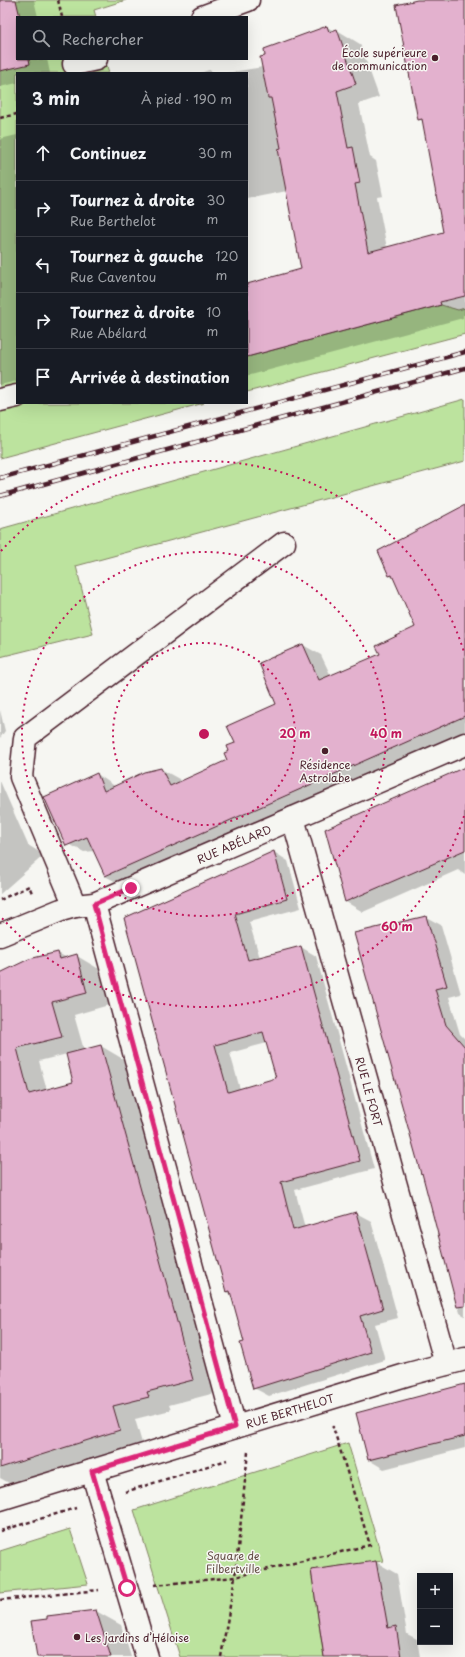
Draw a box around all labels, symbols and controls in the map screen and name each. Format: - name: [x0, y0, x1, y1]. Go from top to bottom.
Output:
- search box: [16, 16, 248, 60]
- icon: search: [30, 27, 52, 49]
- text: Rechercher: [62, 27, 143, 50]
- place label: École supérieure de communication: [332, 44, 427, 74]
- marker: École supérieure de communication: [430, 53, 440, 63]
- text: 3 min: [32, 85, 80, 111]
- text: À pied · 190 m: [141, 89, 232, 108]
- text: Continuez: [70, 141, 146, 164]
- icon: ahead: [32, 142, 54, 164]
- text: 30 m: [198, 143, 232, 162]
- text: Tournez à droite: [70, 188, 195, 211]
- text: 30 m: [207, 190, 225, 228]
- icon: right: [32, 198, 54, 220]
- text: Rue Berthelot: [70, 211, 156, 230]
- text: Tournez à gauche: [70, 244, 204, 267]
- text: 120 m: [216, 246, 238, 284]
- icon: left: [32, 254, 54, 276]
- text: Rue Caventou: [70, 267, 156, 286]
- text: Tournez à droite: [70, 300, 195, 323]
- text: 10 m: [207, 302, 221, 340]
- icon: right: [32, 310, 54, 332]
- text: Rue Abélard: [70, 323, 147, 342]
- text: Arrivée à destination: [70, 365, 230, 388]
- icon: arrive: [32, 366, 54, 388]
- text: 20 m: [279, 724, 311, 742]
- text: 40 m: [370, 724, 402, 742]
- centre of rings: [197, 727, 211, 741]
- marker: Résidence Astrolabe: [320, 746, 330, 756]
- place label: Résidence Astrolabe: [299, 756, 351, 786]
- street label: RUE ABÉLARD: [194, 820, 274, 867]
- route end: [122, 879, 140, 897]
- text: 60 m: [381, 917, 413, 935]
- street label: RUE LE FORT: [352, 1055, 388, 1129]
- street label: RUE BERTHELOT: [243, 1389, 337, 1432]
- park label: Square de Filbertville: [206, 1547, 260, 1577]
- map controls: [417, 1573, 453, 1645]
- button: +: [417, 1573, 453, 1609]
- route start: [118, 1579, 136, 1597]
- button: −: [417, 1609, 453, 1645]
- place label: Les jardins d’Héloise: [85, 1629, 189, 1646]
- marker: Les jardins d’Héloise: [72, 1632, 82, 1642]

